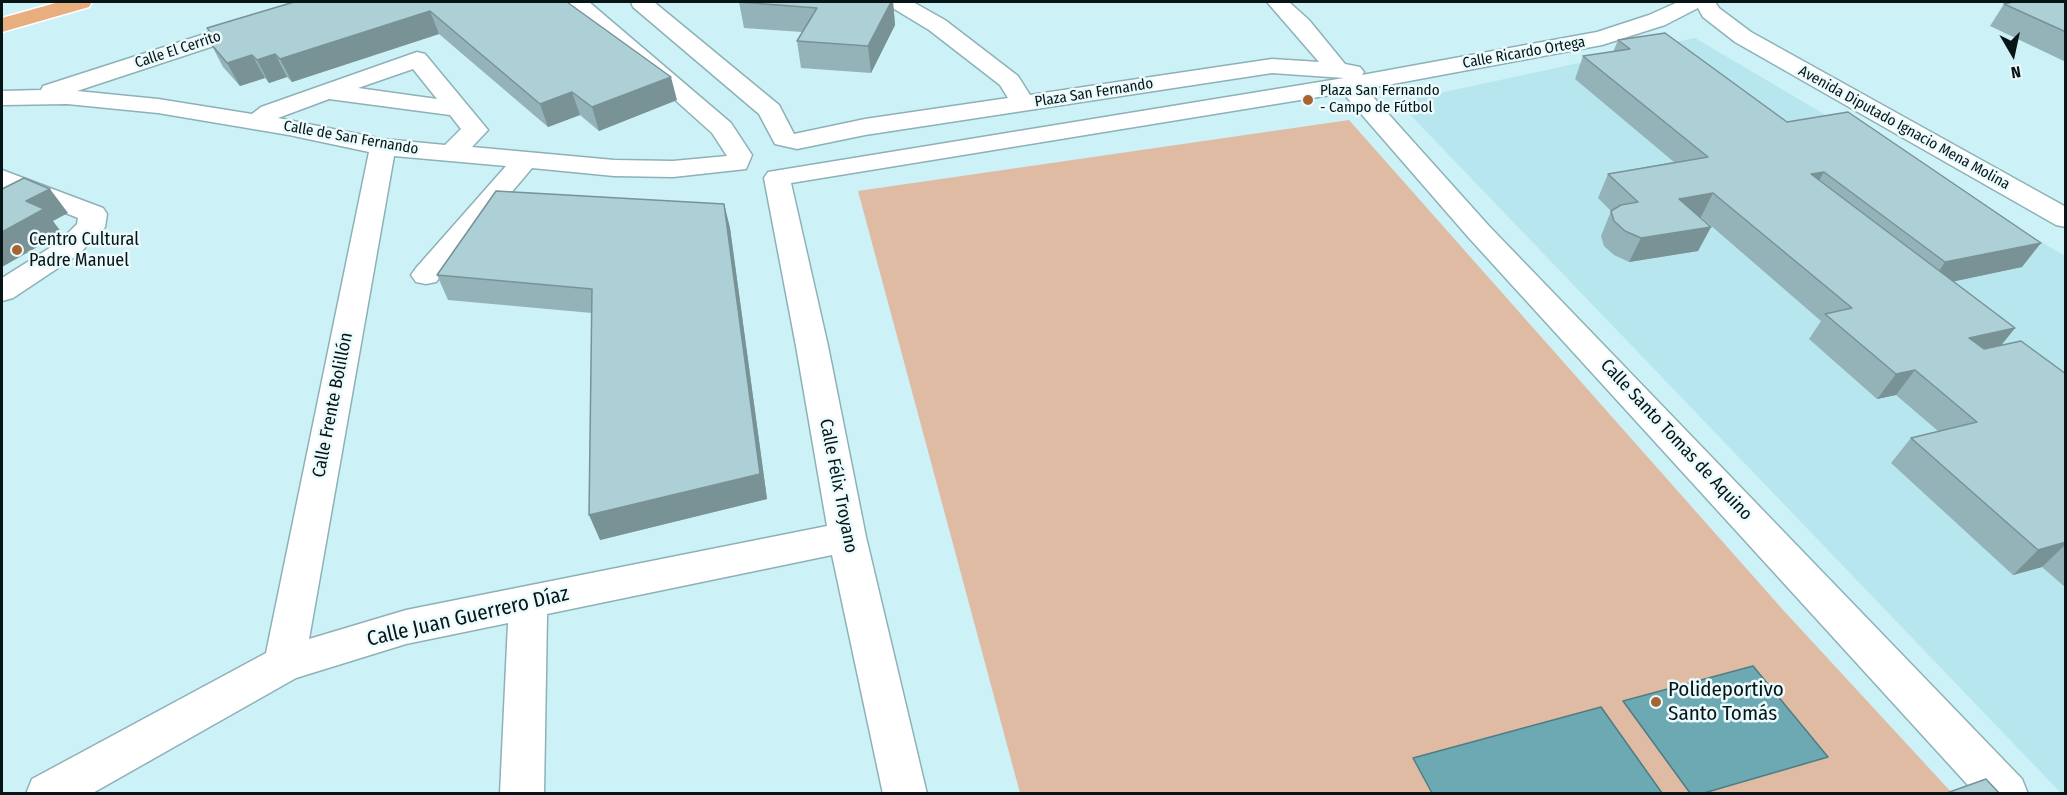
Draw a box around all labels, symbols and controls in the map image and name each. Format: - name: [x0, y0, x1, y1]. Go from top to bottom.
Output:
- north arrow: [1983, 24, 2043, 84]
- street label: Calle El Cerrito: [133, 28, 223, 72]
- street label: Calle Ricardo Ortega: [1461, 33, 1587, 73]
- street label: Avenida Diputado Ignacio Mena Molina: [1795, 62, 2013, 194]
- text: N: [2010, 62, 2022, 82]
- street label: Plaza San Fernando: [1034, 75, 1154, 111]
- place label: Plaza San Fernando - Campo de Fútbol: [1320, 82, 1440, 117]
- marker: Plaza San Fernando - Campo de Fútbol: [1301, 93, 1315, 107]
- street label: Calle de San Fernando: [282, 117, 420, 159]
- place label: Centro Cultural Padre Manuel: [29, 229, 139, 272]
- marker: Centro Cultural Padre Manuel: [10, 243, 24, 257]
- street label: Calle Frente Bolillón: [308, 331, 358, 479]
- street label: Calle Santo Tomas de Aquino: [1596, 355, 1756, 525]
- street label: Calle Félix Troyano: [814, 417, 862, 555]
- street label: Calle Juan Guerrero Díaz: [365, 581, 571, 653]
- place label: Polideportivo Santo Tomás: [1668, 677, 1784, 727]
- marker: Polideportivo Santo Tomás: [1649, 695, 1663, 709]

